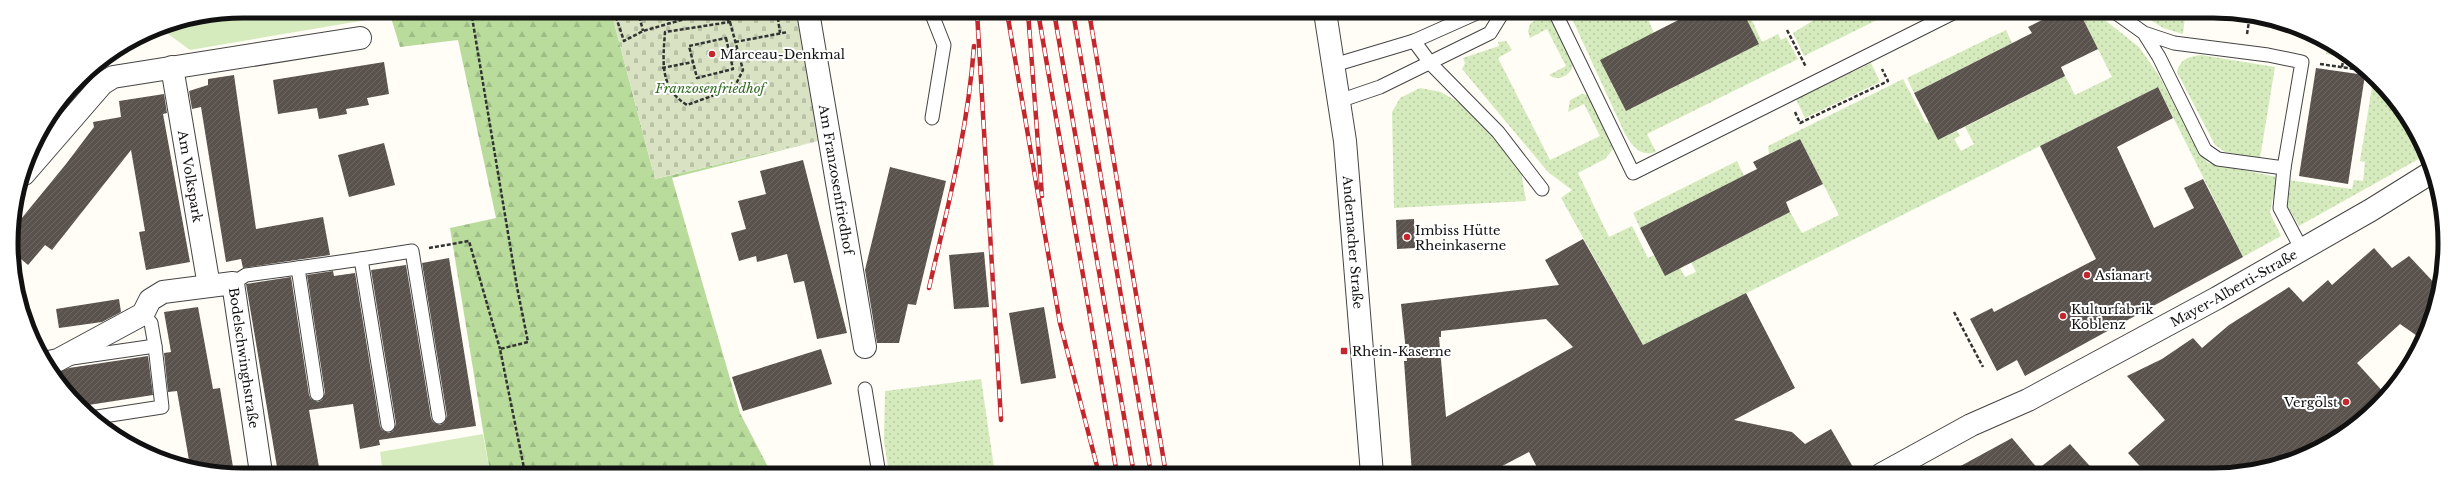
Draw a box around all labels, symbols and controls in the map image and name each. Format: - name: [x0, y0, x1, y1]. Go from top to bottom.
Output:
- place label: Marceau-Denkmal: [720, 46, 845, 63]
- marker: Marceau-Denkmal: [707, 49, 717, 59]
- park label: Franzosenfriedhof: [654, 80, 768, 97]
- street label: Am Franzosenfriedhof: [815, 102, 858, 257]
- street label: Am Volkspark: [174, 128, 207, 224]
- street label: Andernacher Straße: [1339, 174, 1367, 309]
- place label: Imbiss Hütte Rheinkaserne: [1415, 222, 1506, 254]
- marker: Imbiss Hütte Rheinkaserne: [1402, 232, 1412, 242]
- street label: Mayer-Alberti-Straße: [2167, 246, 2300, 330]
- place label: Asianart: [2094, 267, 2150, 284]
- marker: Asianart: [2082, 270, 2092, 280]
- street label: Bodelschwinghstraße: [225, 286, 263, 429]
- place label: Kulturfabrik Koblenz: [2071, 301, 2153, 333]
- marker: Kulturfabrik Koblenz: [2058, 311, 2068, 321]
- place label: Rhein-Kaserne: [1352, 343, 1451, 360]
- marker: Rhein-Kaserne: [1339, 346, 1349, 356]
- place label: Vergölst: [2283, 394, 2338, 411]
- marker: Vergölst: [2341, 397, 2351, 407]

